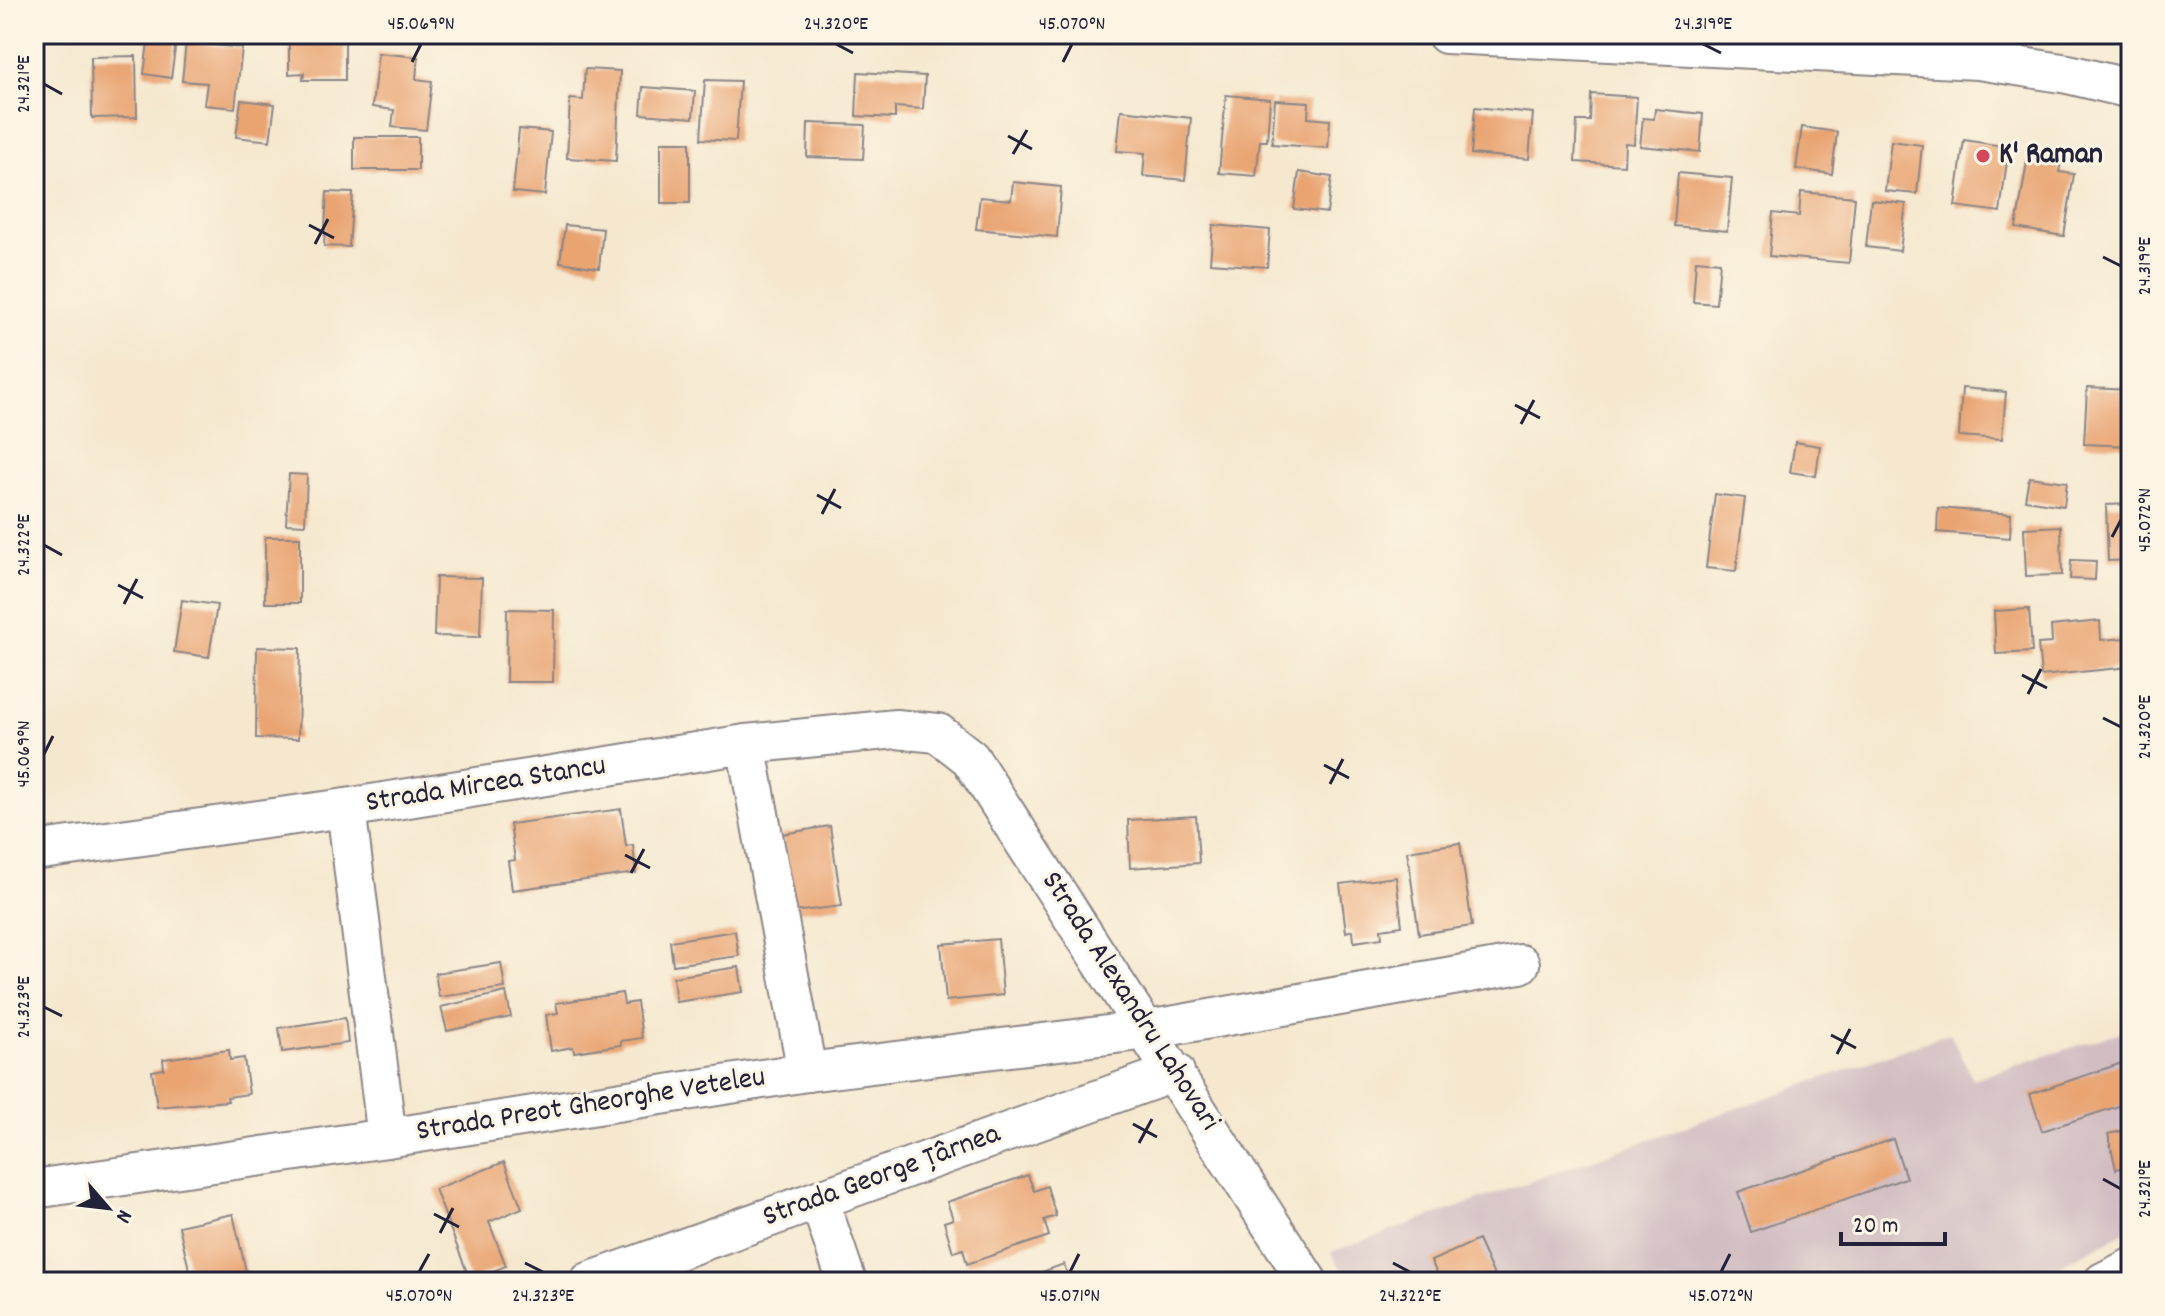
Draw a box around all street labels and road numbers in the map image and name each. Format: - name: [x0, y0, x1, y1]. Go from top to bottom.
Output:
- street label: Strada Mircea Stancu: [363, 746, 609, 826]
- street label: Strada Alexandru Lahovari: [1029, 864, 1229, 1140]
- street label: Strada Preot Gheorghe Veteleu: [414, 1057, 768, 1155]
- street label: Strada George Țârnea: [757, 1114, 1008, 1240]

